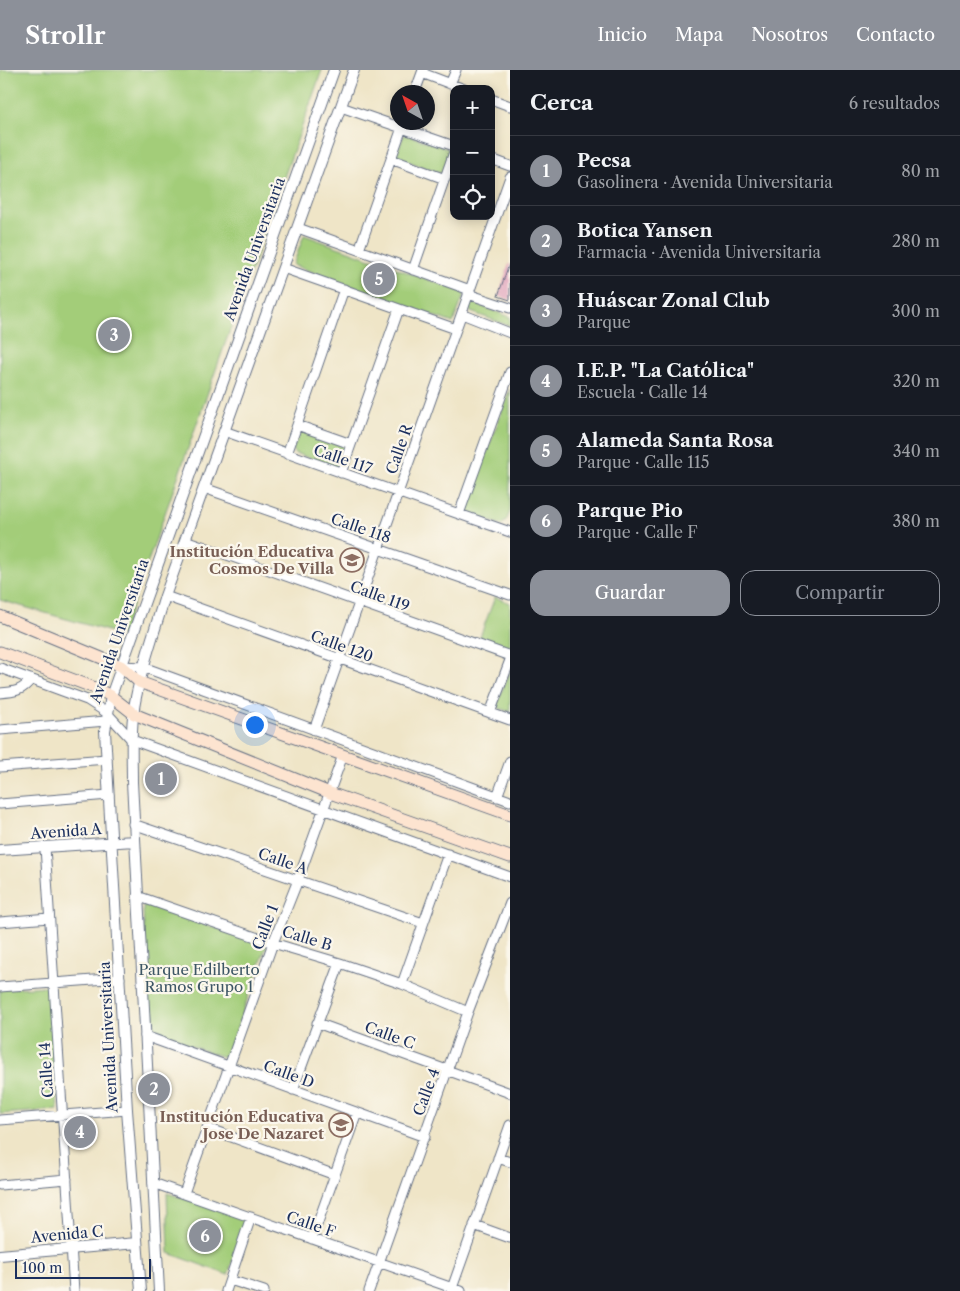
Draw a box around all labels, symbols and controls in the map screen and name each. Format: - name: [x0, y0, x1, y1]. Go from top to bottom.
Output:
- text: Strollr: [25, 21, 105, 50]
- text: Inicio: [598, 24, 647, 46]
- text: Mapa: [675, 24, 723, 46]
- text: Nosotros: [751, 24, 828, 46]
- text: Contacto: [856, 24, 935, 46]
- north arrow: [390, 85, 435, 130]
- map controls: [450, 85, 495, 220]
- button: +: [450, 85, 495, 130]
- text: Cerca: [530, 90, 593, 115]
- text: 6 resultados: [849, 93, 940, 113]
- button: −: [450, 130, 495, 175]
- text: Pecsa: [577, 149, 631, 172]
- text: 1: [542, 161, 550, 181]
- text: 80 m: [901, 161, 940, 181]
- text: Gasolinera · Avenida Universitaria: [577, 172, 833, 192]
- street label: Avenida Universitaria: [219, 174, 289, 324]
- button: locate: [450, 175, 495, 220]
- text: Botica Yansen: [577, 219, 712, 242]
- text: 2: [541, 231, 551, 251]
- text: 280 m: [892, 231, 940, 251]
- text: Farmacia · Avenida Universitaria: [577, 242, 821, 262]
- pin: 5: [363, 260, 395, 298]
- text: Huáscar Zonal Club: [577, 289, 770, 312]
- text: 3: [541, 301, 551, 321]
- text: 300 m: [892, 301, 940, 321]
- text: Parque: [577, 312, 631, 332]
- pin: 3: [98, 316, 130, 354]
- text: I.E.P. "La Católica": [577, 359, 754, 382]
- text: 4: [541, 371, 551, 391]
- text: 320 m: [893, 371, 940, 391]
- text: Escuela · Calle 14: [577, 382, 708, 402]
- street label: Calle R: [382, 420, 417, 477]
- text: Alameda Santa Rosa: [577, 429, 773, 452]
- street label: Calle 117: [311, 440, 375, 478]
- text: 5: [542, 441, 550, 461]
- text: 340 m: [893, 441, 940, 461]
- text: Parque · Calle 115: [577, 452, 709, 472]
- text: Parque Pio: [577, 499, 683, 522]
- street label: Calle 118: [328, 509, 394, 547]
- text: 6: [541, 511, 551, 531]
- text: 380 m: [892, 511, 940, 531]
- text: Parque · Calle F: [577, 522, 698, 542]
- place label: Institución Educativa Cosmos De Villa: [169, 542, 334, 578]
- school or university icon: Institución Educativa Cosmos De Villa: [339, 547, 365, 573]
- street label: Avenida Universitaria: [85, 556, 153, 707]
- button: Guardar: [530, 570, 730, 616]
- button: Compartir: [740, 570, 940, 616]
- street label: Calle 119: [348, 576, 412, 616]
- street label: Calle 120: [308, 626, 376, 666]
- your location: [242, 712, 268, 738]
- pin: 1: [145, 760, 177, 798]
- street label: Avenida A: [29, 819, 103, 843]
- street label: Calle A: [256, 844, 311, 879]
- street label: Calle 1: [248, 901, 283, 952]
- street label: Calle B: [280, 921, 334, 955]
- park label: Parque Edilberto Ramos Grupo 1: [138, 960, 260, 996]
- street label: Avenida Universitaria: [95, 961, 122, 1114]
- street label: Calle C: [362, 1017, 418, 1053]
- street label: Calle 14: [35, 1042, 57, 1098]
- street label: Calle D: [261, 1056, 317, 1092]
- street label: Calle 4: [409, 1066, 443, 1118]
- pin: 2: [138, 1070, 170, 1108]
- place label: Institución Educativa Jose De Nazaret: [159, 1107, 324, 1143]
- school or university icon: Institución Educativa Jose De Nazaret: [328, 1112, 354, 1138]
- pin: 4: [64, 1113, 96, 1151]
- street label: Calle F: [284, 1207, 338, 1241]
- pin: 6: [189, 1217, 221, 1255]
- street label: Avenida C: [29, 1221, 104, 1247]
- scale bar: [15, 1256, 151, 1279]
- text: 100 m: [22, 1259, 62, 1277]

